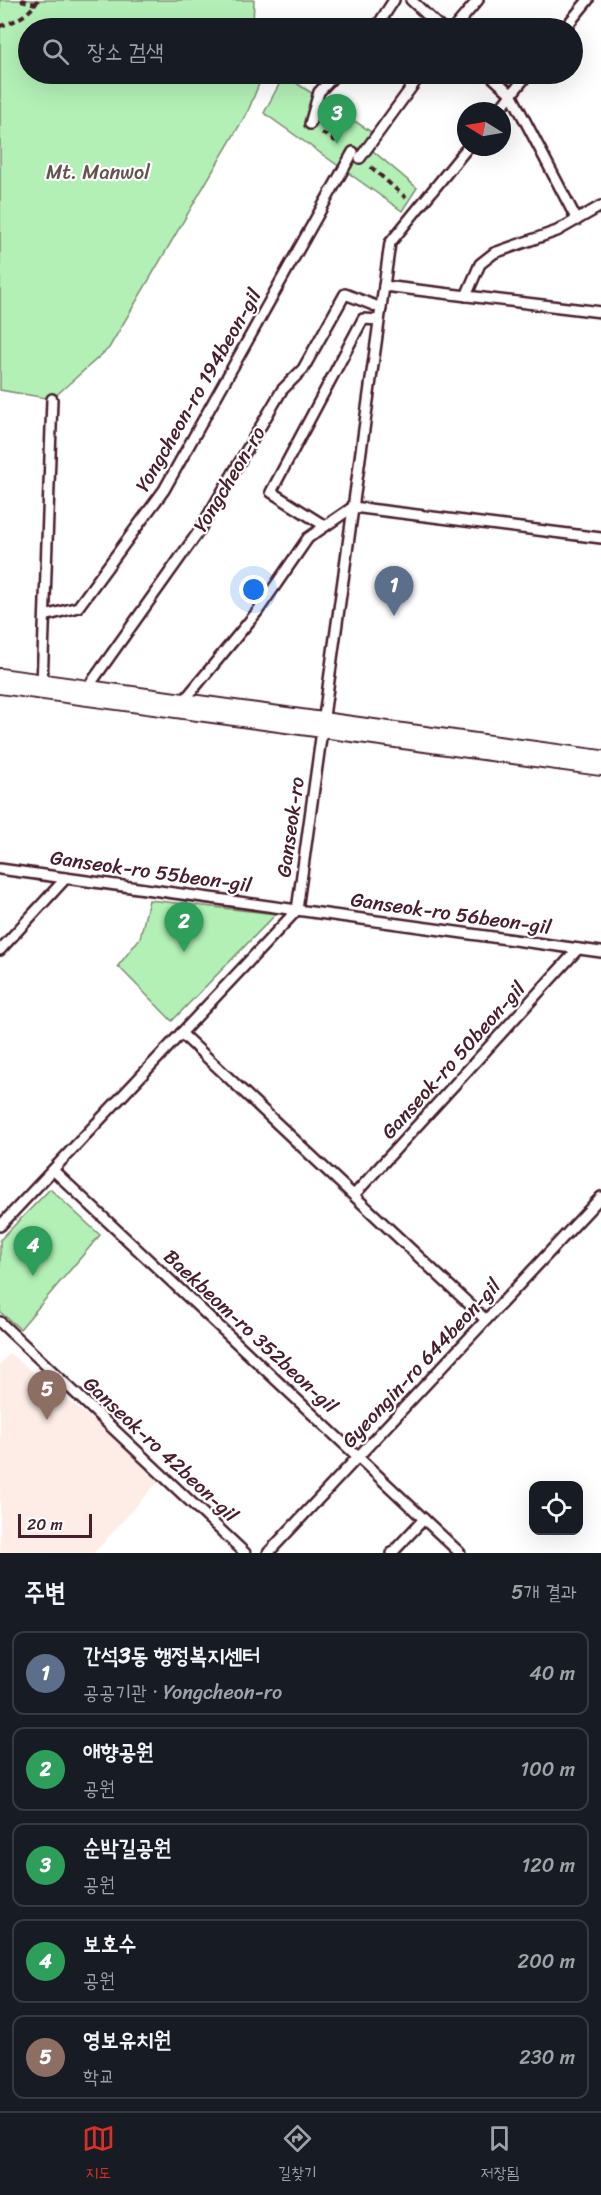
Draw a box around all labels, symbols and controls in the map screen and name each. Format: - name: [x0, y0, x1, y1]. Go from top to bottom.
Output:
- search box: [18, 18, 583, 84]
- text: 장소 검색: [87, 32, 164, 71]
- icon: search: [39, 35, 72, 68]
- pin: 3: [318, 94, 356, 144]
- north arrow: [457, 102, 511, 156]
- park label: Mt. Manwol: [46, 155, 151, 190]
- street label: Yongcheon-ro 194beon-gil: [130, 284, 266, 496]
- street label: Yongcheon-ro: [188, 422, 270, 536]
- pin: 1: [374, 566, 414, 616]
- your location: [239, 575, 268, 604]
- street label: Ganseok-ro: [266, 775, 315, 879]
- street label: Ganseok-ro 55beon-gil: [48, 840, 255, 903]
- street label: Ganseok-ro 56beon-gil: [348, 882, 555, 945]
- pin: 2: [164, 902, 204, 952]
- street label: Ganseok-ro 50beon-gil: [372, 972, 535, 1148]
- pin: 4: [14, 1226, 52, 1276]
- street label: Baekbeom-ro 352beon-gil: [155, 1241, 347, 1423]
- street label: Gyeongin-ro 644beon-gil: [333, 1270, 510, 1456]
- street label: Ganseok-ro 42beon-gil: [75, 1368, 248, 1532]
- pin: 5: [28, 1370, 66, 1420]
- map controls: [529, 1481, 583, 1535]
- button: locate: [529, 1481, 583, 1535]
- text: 20 m: [27, 1510, 63, 1539]
- scale bar: [18, 1511, 92, 1538]
- text: 주변: [24, 1569, 66, 1615]
- text: 5개 결과: [511, 1575, 577, 1610]
- text: 간석3동 행정복지센터: [83, 1636, 260, 1675]
- text: 1: [41, 1656, 50, 1691]
- text: 40 m: [529, 1656, 575, 1691]
- text: 공공기관 · Yongcheon-ro: [83, 1675, 282, 1710]
- text: 애향공원: [83, 1732, 154, 1771]
- text: 2: [40, 1752, 51, 1787]
- text: 100 m: [521, 1752, 575, 1787]
- text: 공원: [83, 1771, 115, 1806]
- text: 순박길공원: [83, 1828, 172, 1867]
- text: 3: [40, 1848, 51, 1883]
- text: 120 m: [522, 1848, 575, 1883]
- text: 공원: [83, 1867, 115, 1902]
- text: 보호수: [83, 1924, 136, 1963]
- text: 4: [39, 1944, 52, 1979]
- text: 200 m: [518, 1944, 575, 1979]
- text: 공원: [83, 1963, 115, 1998]
- text: 영보유치원: [83, 2020, 172, 2059]
- text: 5: [39, 2040, 52, 2075]
- text: 230 m: [519, 2040, 575, 2075]
- text: 학교: [83, 2059, 115, 2094]
- tab: 지도: [82, 2122, 115, 2187]
- tab: 길찾기: [278, 2122, 317, 2187]
- tab: 저장됨: [481, 2122, 519, 2187]

